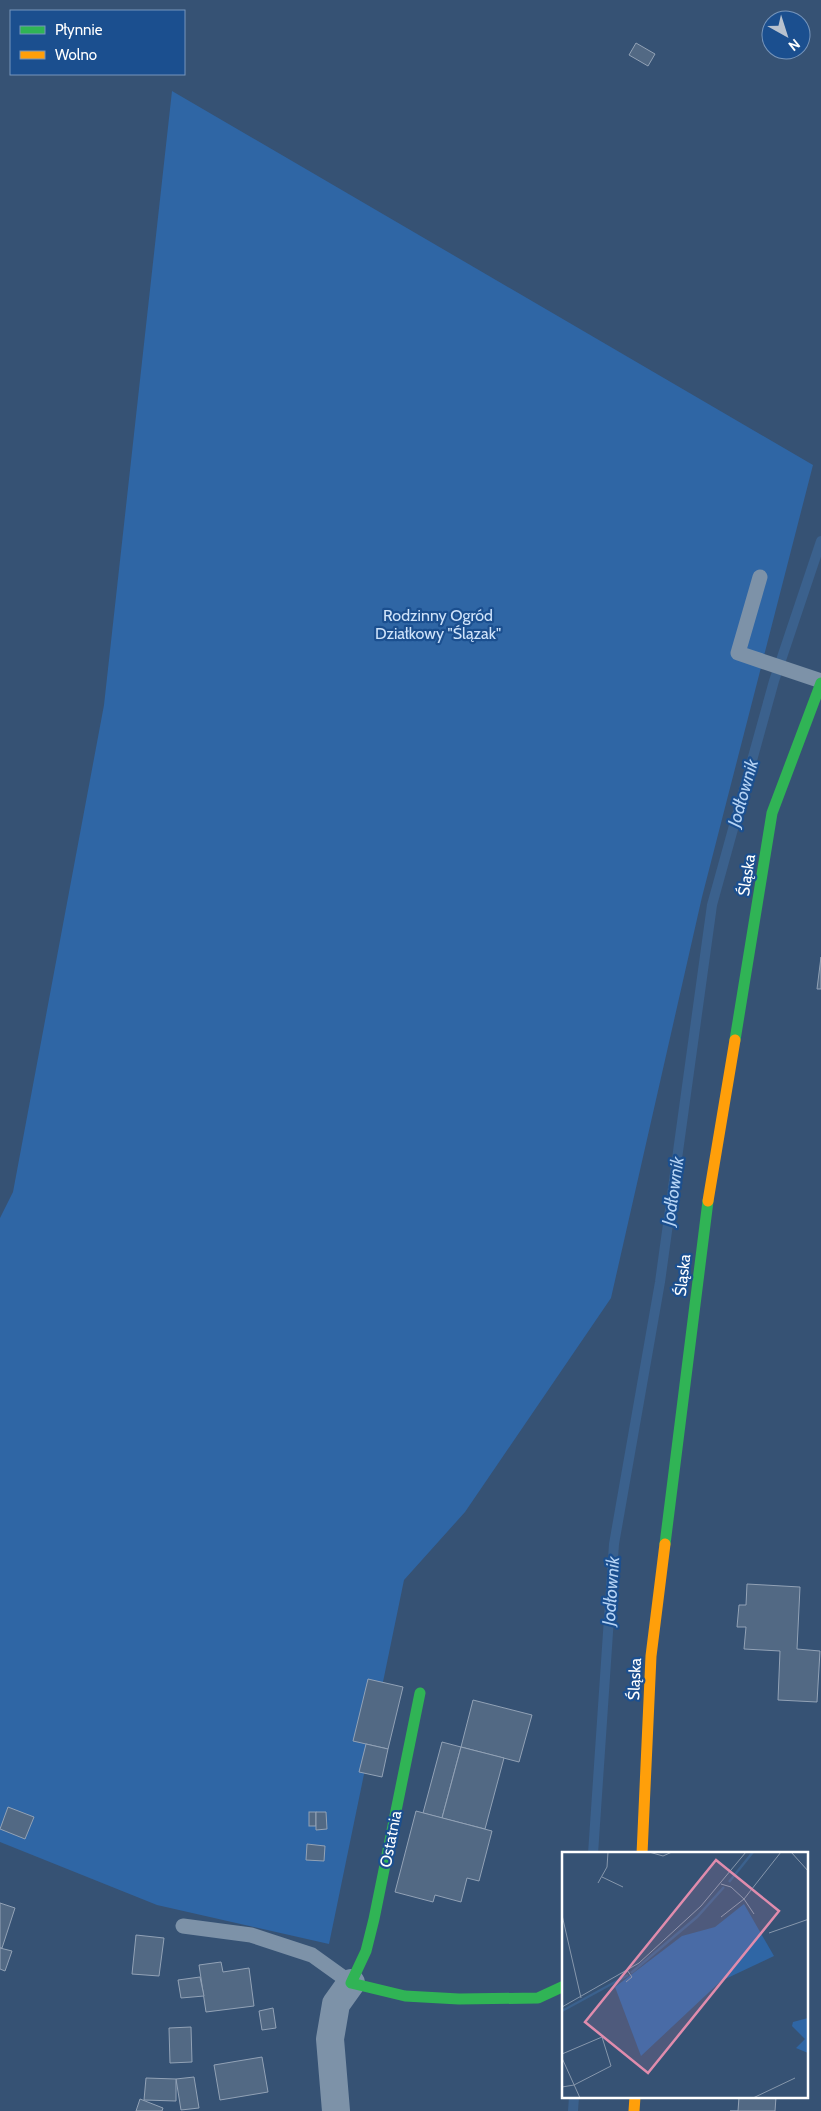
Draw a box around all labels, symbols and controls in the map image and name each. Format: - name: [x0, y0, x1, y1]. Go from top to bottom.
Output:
- legend: [10, 10, 185, 75]
- north arrow: [761, 10, 811, 60]
- text: Płynnie: [55, 21, 103, 39]
- text: N: [785, 35, 804, 55]
- text: Wolno: [55, 46, 97, 64]
- park label: Rodzinny Ogród Działkowy "Ślązak": [375, 606, 501, 643]
- water label: Jodłownik: [722, 755, 763, 831]
- street label: Śląska: [734, 852, 759, 897]
- water label: Jodłownik: [657, 1154, 689, 1229]
- street label: Śląska: [670, 1253, 695, 1297]
- water label: Jodłownik: [597, 1554, 624, 1628]
- street label: Śląska: [624, 1657, 645, 1701]
- street label: Ostatnia: [376, 1809, 405, 1869]
- inset map: [562, 1852, 808, 2098]

